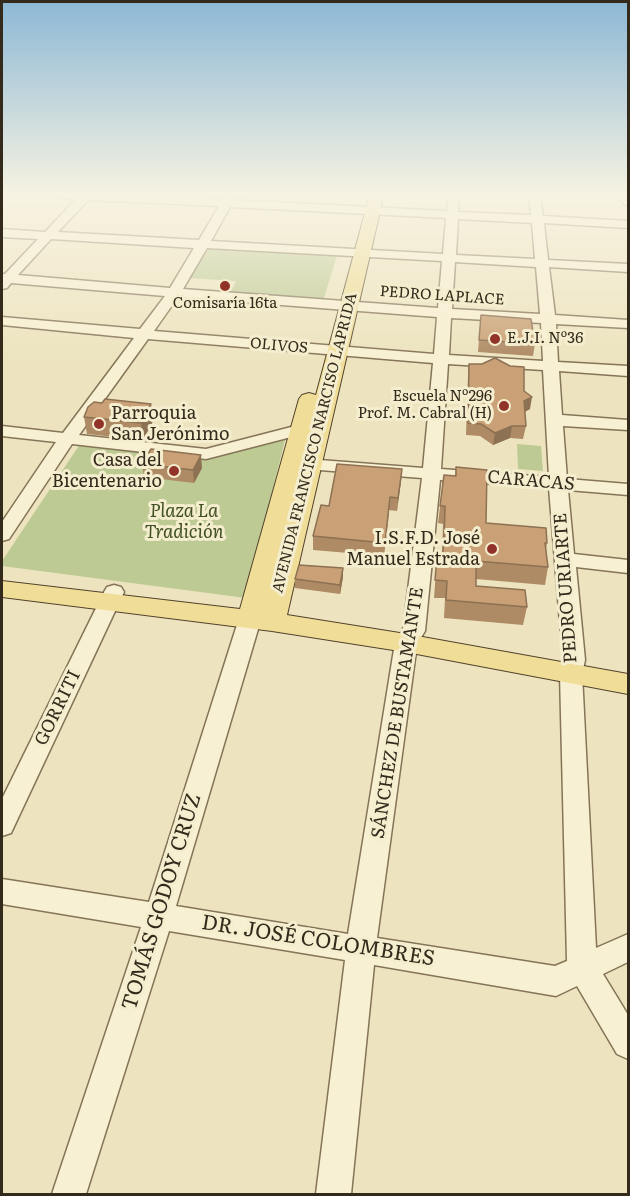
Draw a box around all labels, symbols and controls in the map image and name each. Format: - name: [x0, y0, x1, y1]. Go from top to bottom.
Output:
- marker: Comisaría 16ta: [218, 279, 232, 293]
- street label: PEDRO LAPLACE: [379, 283, 505, 309]
- street label: AVENIDA FRANCISCO NARCISO LAPRIDA: [269, 291, 361, 595]
- place label: Comisaría 16ta: [173, 295, 277, 313]
- place label: E.J.I. Nº36: [507, 330, 583, 348]
- marker: E.J.I. Nº36: [488, 332, 502, 346]
- street label: OLIVOS: [249, 335, 309, 357]
- place label: Escuela Nº296 Prof. M. Cabral (H): [358, 388, 492, 423]
- marker: Escuela Nº296 Prof. M. Cabral (H): [497, 399, 511, 413]
- place label: Parroquia San Jerónimo: [111, 403, 230, 446]
- marker: Parroquia San Jerónimo: [92, 417, 106, 431]
- place label: Casa del Bicentenario: [52, 450, 162, 492]
- marker: Casa del Bicentenario: [167, 464, 181, 478]
- street label: CARACAS: [486, 466, 576, 496]
- park label: Plaza La Tradición: [145, 501, 223, 544]
- street label: PEDRO URIARTE: [550, 512, 582, 664]
- place label: I.S.F.D. José Manuel Estrada: [346, 528, 480, 570]
- marker: I.S.F.D. José Manuel Estrada: [485, 542, 499, 556]
- street label: SÁNCHEZ DE BUSTAMANTE: [367, 586, 429, 840]
- street label: GORRITI: [30, 667, 86, 749]
- street label: TOMÁS GODOY CRUZ: [117, 791, 207, 1013]
- street label: DR. JOSÉ COLOMBRES: [200, 910, 436, 972]

